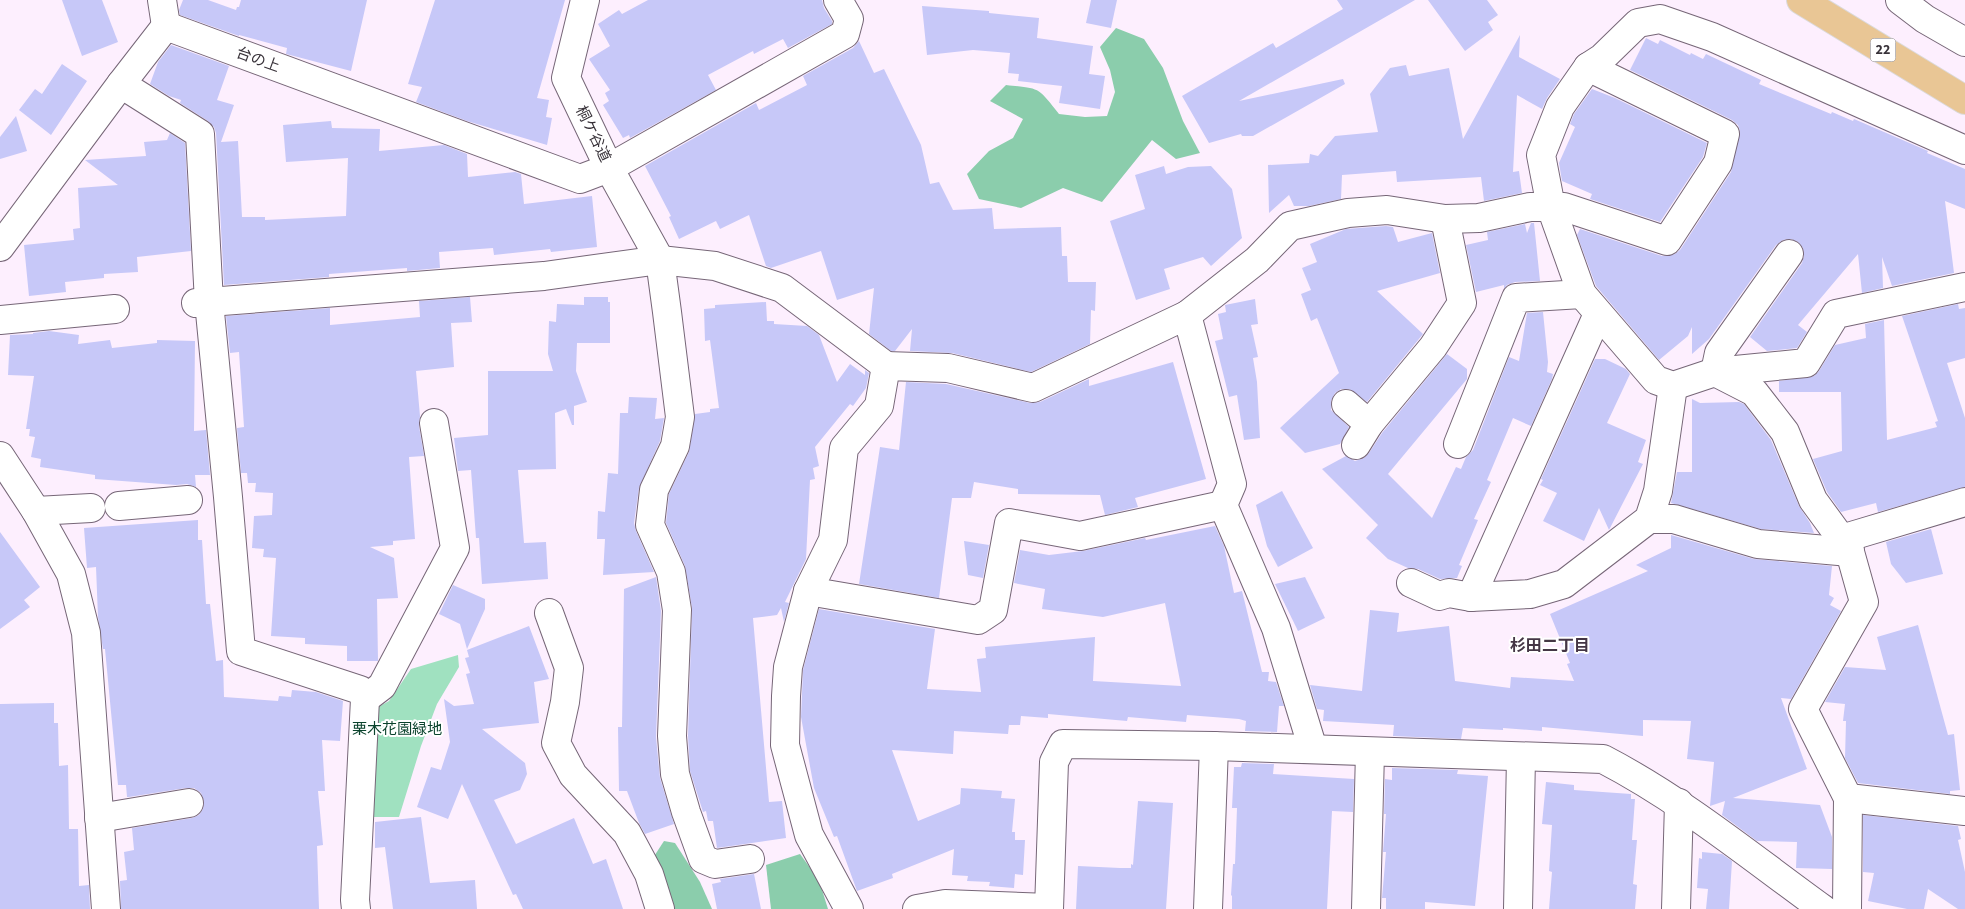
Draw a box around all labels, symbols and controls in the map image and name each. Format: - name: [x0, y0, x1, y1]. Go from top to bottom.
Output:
- road number: 22: [1870, 38, 1896, 62]
- street label: 台の上: [233, 42, 283, 78]
- street label: 桐ケ谷道: [570, 102, 616, 166]
- district label: 杉田二丁目: [1510, 635, 1590, 657]
- park label: 栗木花園緑地: [352, 719, 442, 740]

